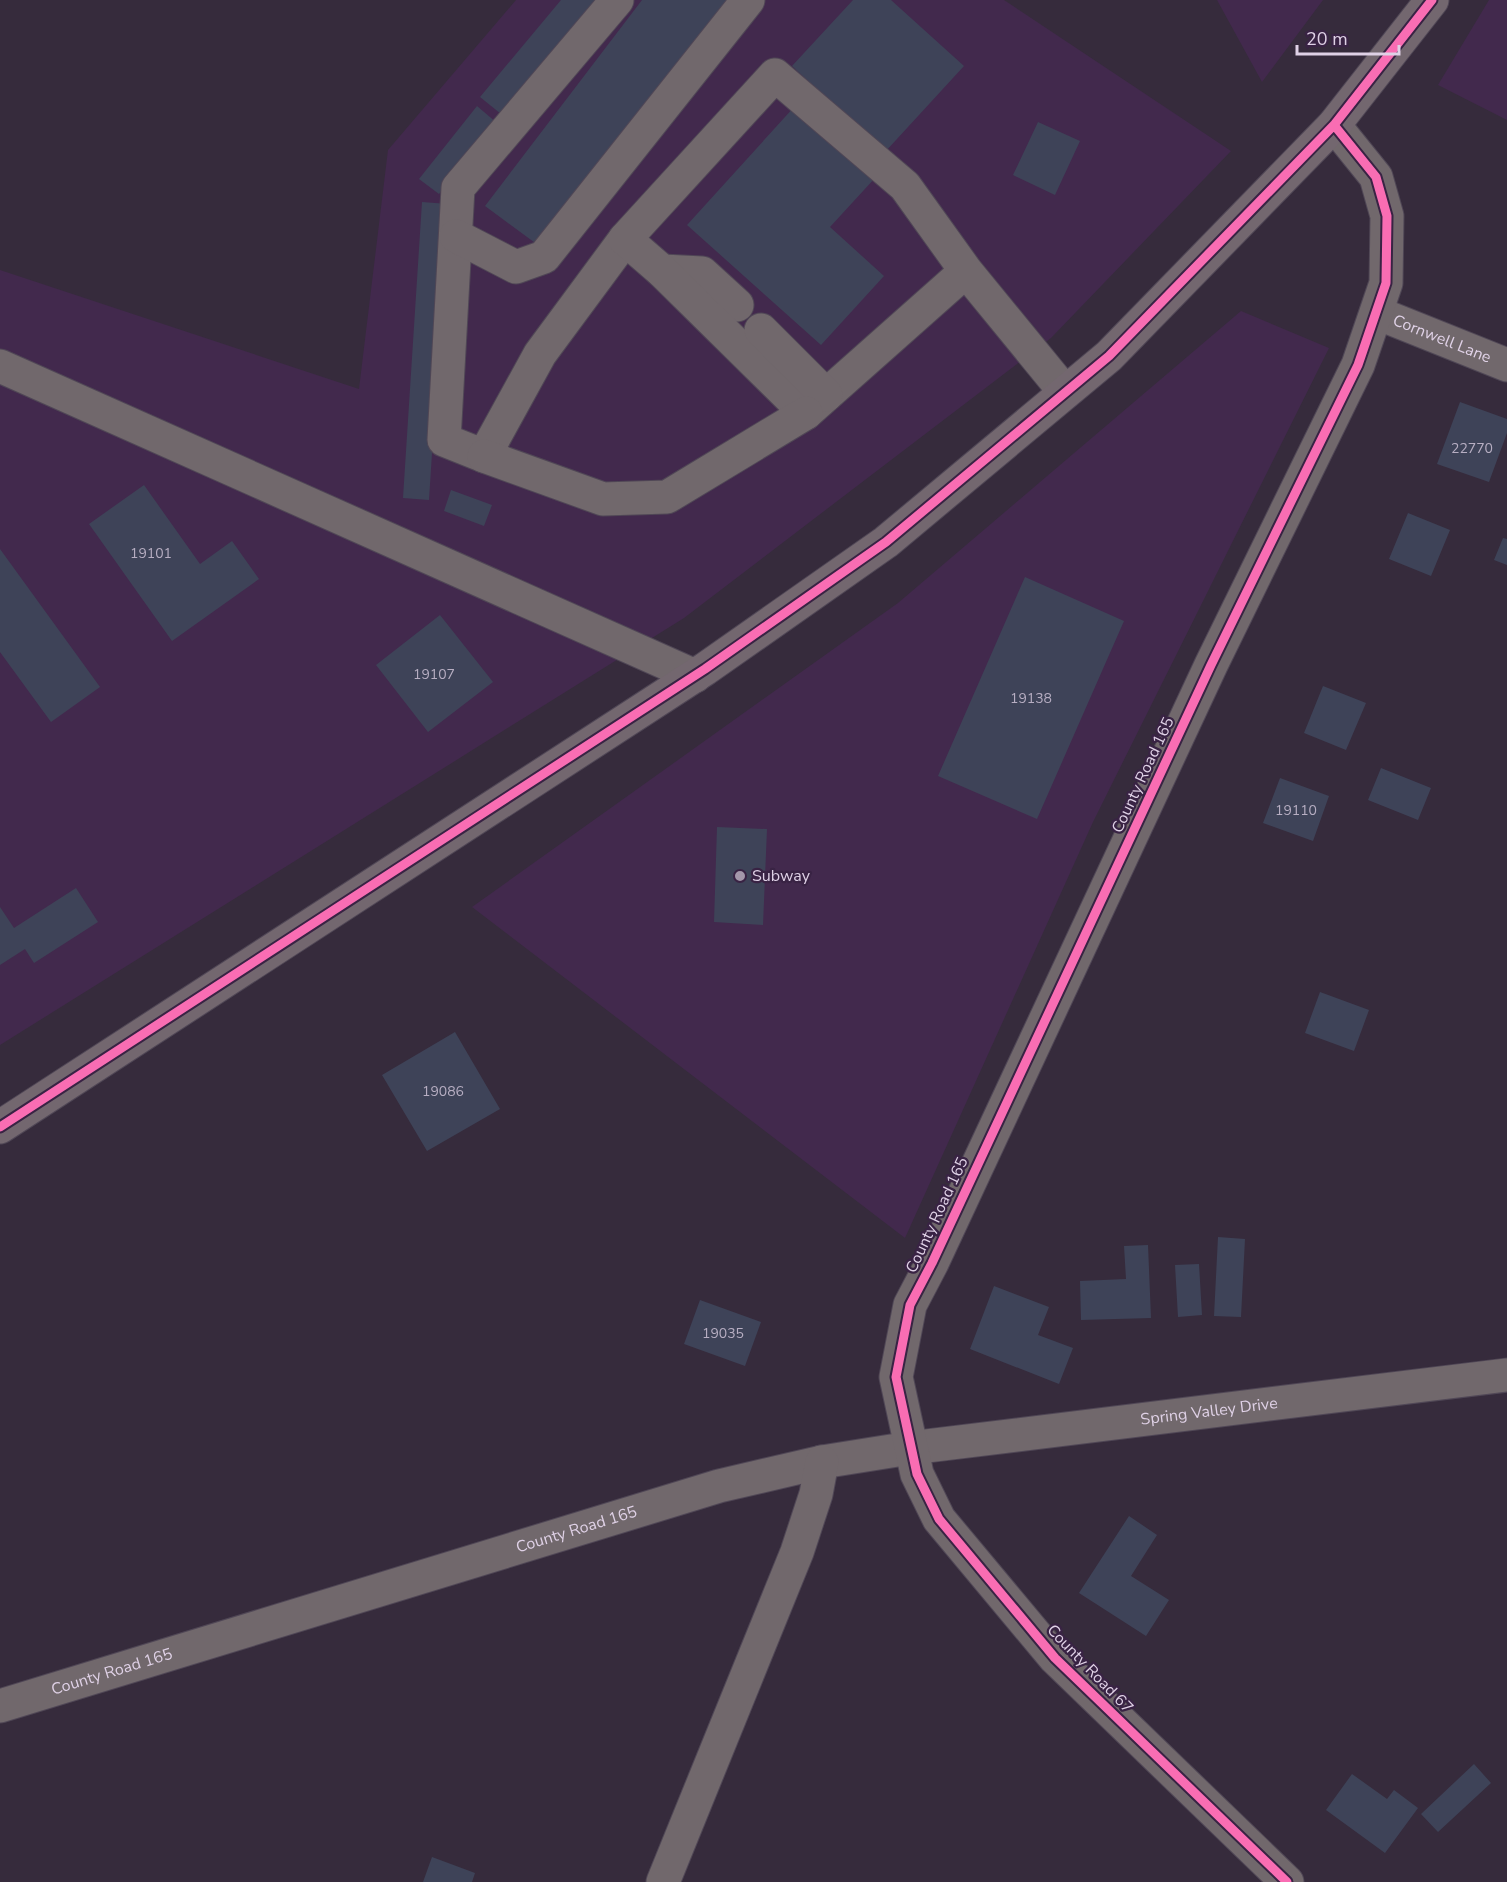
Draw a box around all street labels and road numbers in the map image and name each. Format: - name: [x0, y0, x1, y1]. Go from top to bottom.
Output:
- street label: Cornwell Lane: [1390, 309, 1494, 369]
- street label: County Road 165: [1107, 714, 1179, 836]
- street label: County Road 165: [901, 1154, 973, 1276]
- street label: Spring Valley Drive: [1139, 1392, 1279, 1431]
- street label: County Road 165: [513, 1501, 640, 1558]
- street label: County Road 67: [1042, 1620, 1138, 1718]
- street label: County Road 165: [49, 1643, 175, 1701]

